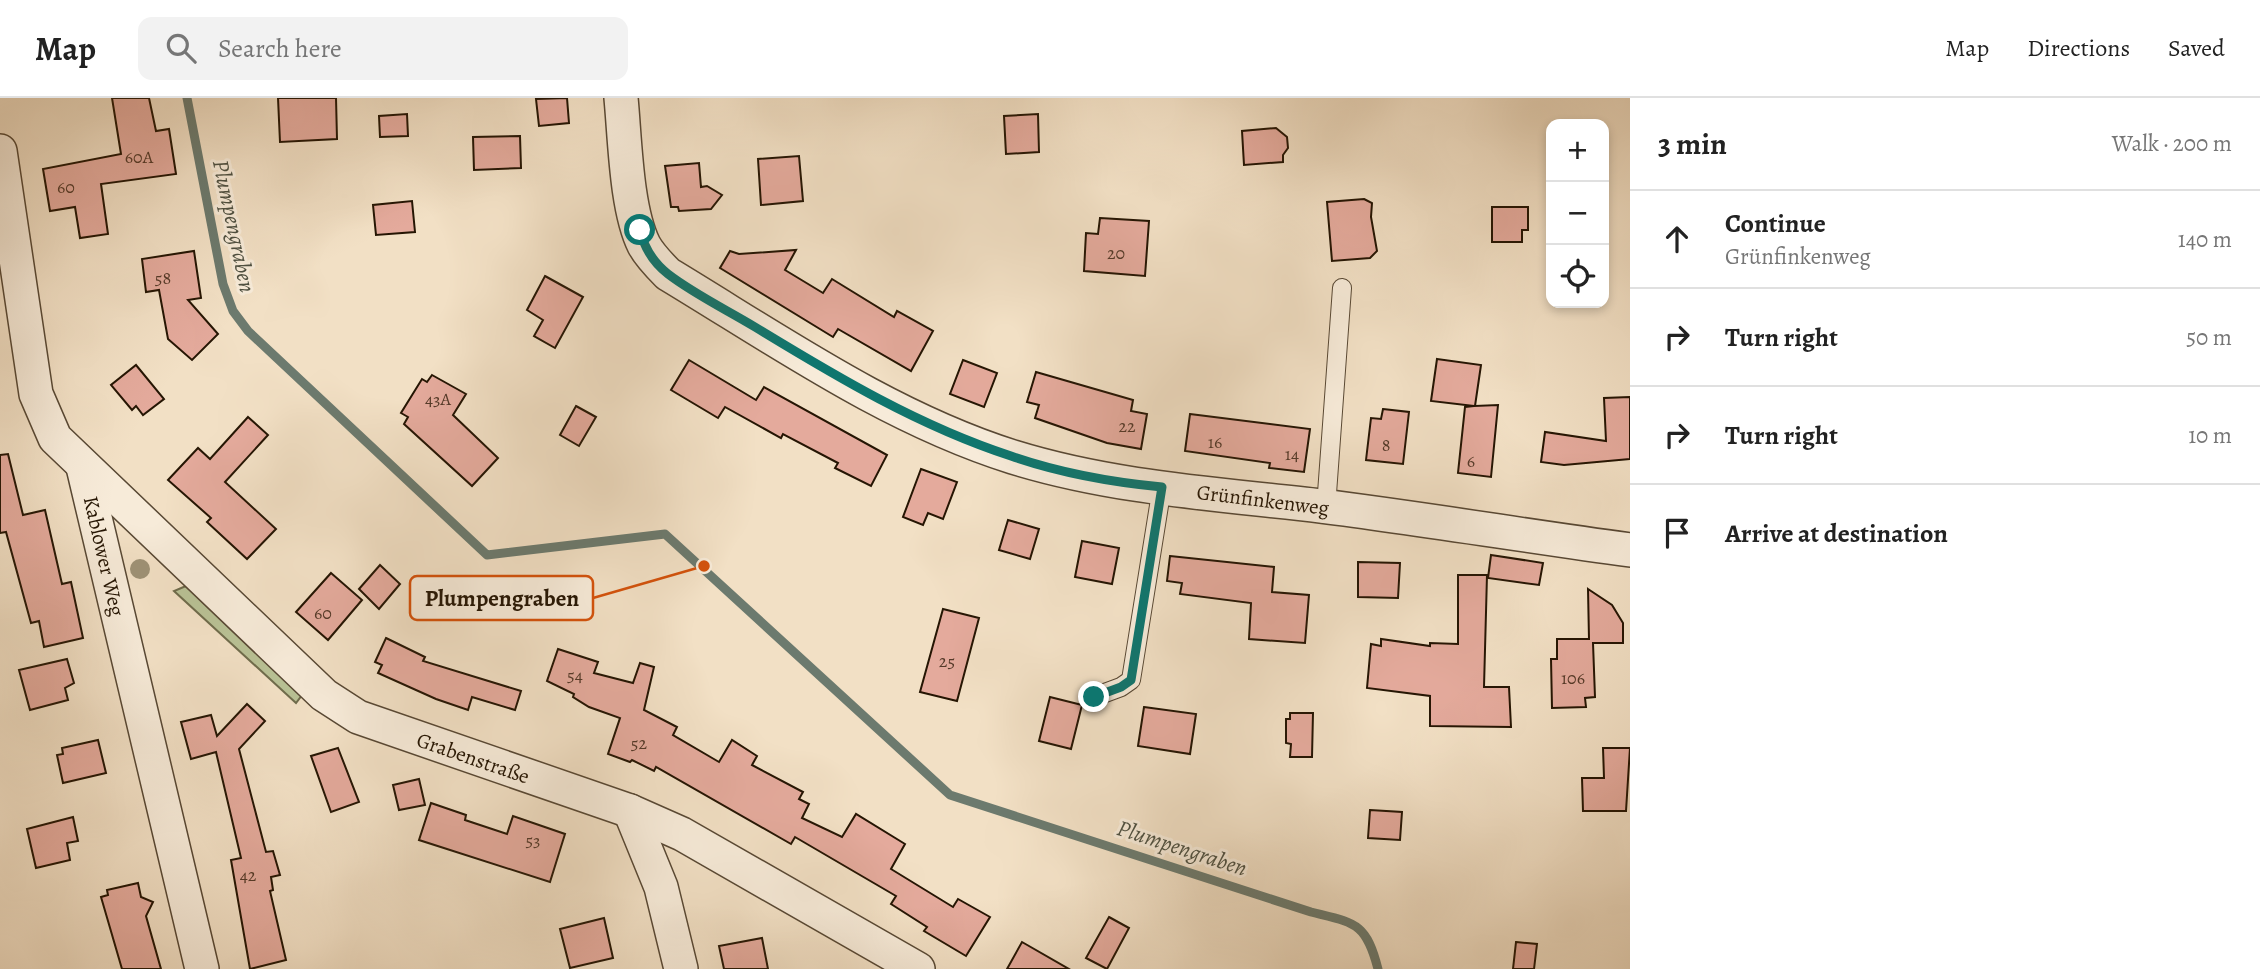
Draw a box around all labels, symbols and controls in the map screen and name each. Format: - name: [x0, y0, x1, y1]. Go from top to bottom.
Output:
- search box: [138, 17, 628, 80]
- text: Map: [35, 26, 96, 71]
- icon: search: [162, 29, 200, 67]
- text: Search here: [218, 31, 342, 66]
- text: Map: [1945, 32, 1989, 64]
- text: Directions: [2027, 32, 2130, 64]
- text: Saved: [2168, 32, 2225, 64]
- map controls: [1546, 119, 1609, 308]
- button: +: [1546, 119, 1609, 182]
- text: 3 min: [1658, 124, 1727, 164]
- text: Walk · 200 m: [2112, 128, 2232, 159]
- house number: 60A: [125, 145, 154, 169]
- water label: Plumpengraben: [205, 157, 263, 295]
- house number: 60: [57, 175, 75, 199]
- button: −: [1546, 182, 1609, 245]
- text: Continue: [1725, 206, 1826, 241]
- route start: [624, 214, 655, 245]
- icon: ahead: [1658, 220, 1696, 258]
- text: 140 m: [2178, 224, 2232, 255]
- house number: 20: [1107, 241, 1125, 265]
- text: Grünfinkenweg: [1725, 241, 1871, 272]
- button: locate: [1546, 245, 1609, 308]
- house number: 58: [155, 266, 171, 290]
- icon: right: [1658, 318, 1696, 356]
- text: Turn right: [1725, 320, 1838, 355]
- text: 50 m: [2186, 322, 2232, 353]
- house number: 43A: [425, 387, 452, 411]
- house number: 22: [1118, 414, 1136, 438]
- icon: right: [1658, 416, 1696, 454]
- text: Turn right: [1725, 418, 1838, 453]
- text: 10 m: [2188, 420, 2232, 451]
- house number: 16: [1208, 430, 1222, 454]
- house number: 8: [1382, 433, 1390, 457]
- house number: 14: [1285, 442, 1299, 466]
- house number: 6: [1467, 449, 1475, 473]
- street label: Grünfinkenweg: [1195, 478, 1331, 522]
- street label: Kablower Weg: [77, 493, 132, 619]
- icon: arrive: [1658, 514, 1696, 552]
- text: Arrive at destination: [1725, 516, 1948, 551]
- callout: Plumpengraben: [410, 576, 593, 620]
- text: Plumpengraben: [425, 583, 579, 614]
- house number: 60: [314, 601, 332, 625]
- house number: 25: [939, 649, 955, 673]
- house number: 54: [567, 663, 583, 687]
- house number: 106: [1561, 666, 1585, 690]
- route end: [1078, 681, 1109, 712]
- street label: Grabenstraße: [413, 726, 533, 790]
- house number: 52: [631, 731, 648, 755]
- water label: Plumpengraben: [1113, 812, 1251, 884]
- house number: 53: [525, 828, 541, 852]
- house number: 42: [240, 863, 257, 887]

